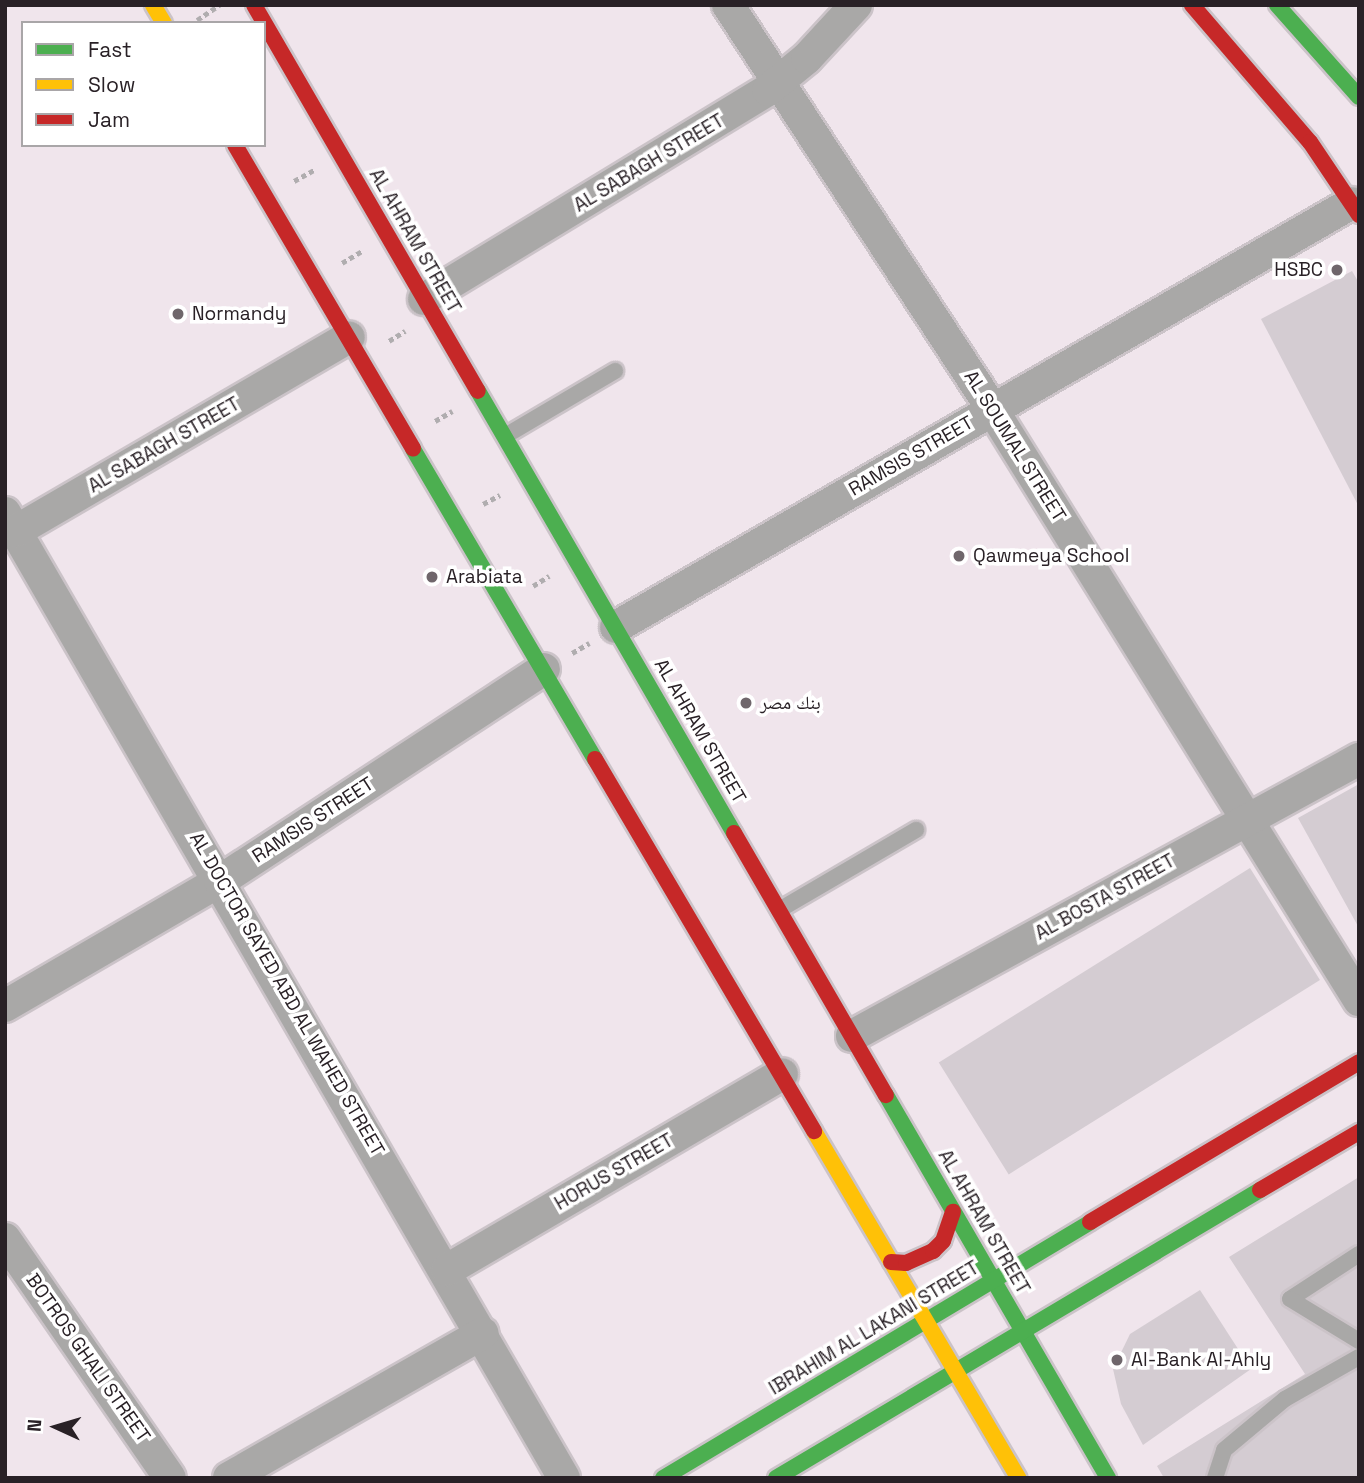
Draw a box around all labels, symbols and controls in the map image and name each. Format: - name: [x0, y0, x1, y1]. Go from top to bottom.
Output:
- legend: [21, 21, 266, 147]
- text: Fast: [88, 36, 132, 63]
- text: Slow: [88, 71, 136, 98]
- text: Jam: [88, 106, 130, 133]
- street label: AL SABAGH STREET: [570, 109, 728, 217]
- street label: AL AHRAM STREET: [364, 164, 466, 318]
- place label: HSBC: [1274, 259, 1323, 281]
- marker: HSBC: [1329, 262, 1345, 278]
- place label: Normandy: [192, 303, 286, 325]
- marker: Normandy: [170, 306, 186, 322]
- street label: AL SOUMAL STREET: [959, 366, 1071, 526]
- street label: AL SABAGH STREET: [84, 392, 244, 498]
- street label: RAMSIS STREET: [845, 411, 977, 501]
- place label: Qawmeya School: [973, 545, 1129, 567]
- marker: Qawmeya School: [951, 548, 967, 564]
- place label: Arabiata: [446, 566, 523, 588]
- marker: Arabiata: [424, 569, 440, 585]
- street label: AL AHRAM STREET: [649, 654, 751, 808]
- place label: بنك مصر: [760, 692, 821, 714]
- marker: بنك مصر: [738, 695, 754, 711]
- street label: RAMSIS STREET: [248, 772, 378, 868]
- street label: AL DOCTOR SAYED ABD AL WAHED STREET: [184, 828, 390, 1160]
- street label: AL BOSTA STREET: [1031, 849, 1179, 945]
- street label: HORUS STREET: [551, 1129, 677, 1215]
- street label: AL AHRAM STREET: [933, 1145, 1035, 1299]
- street label: IBRAHIM AL LAKANI STREET: [765, 1256, 983, 1400]
- street label: BOTROS GHALI STREET: [21, 1269, 155, 1447]
- place label: Al-Bank Al-Ahly: [1131, 1349, 1271, 1371]
- marker: Al-Bank Al-Ahly: [1109, 1352, 1125, 1368]
- north arrow: [21, 1392, 91, 1462]
- text: N: [22, 1418, 47, 1433]

